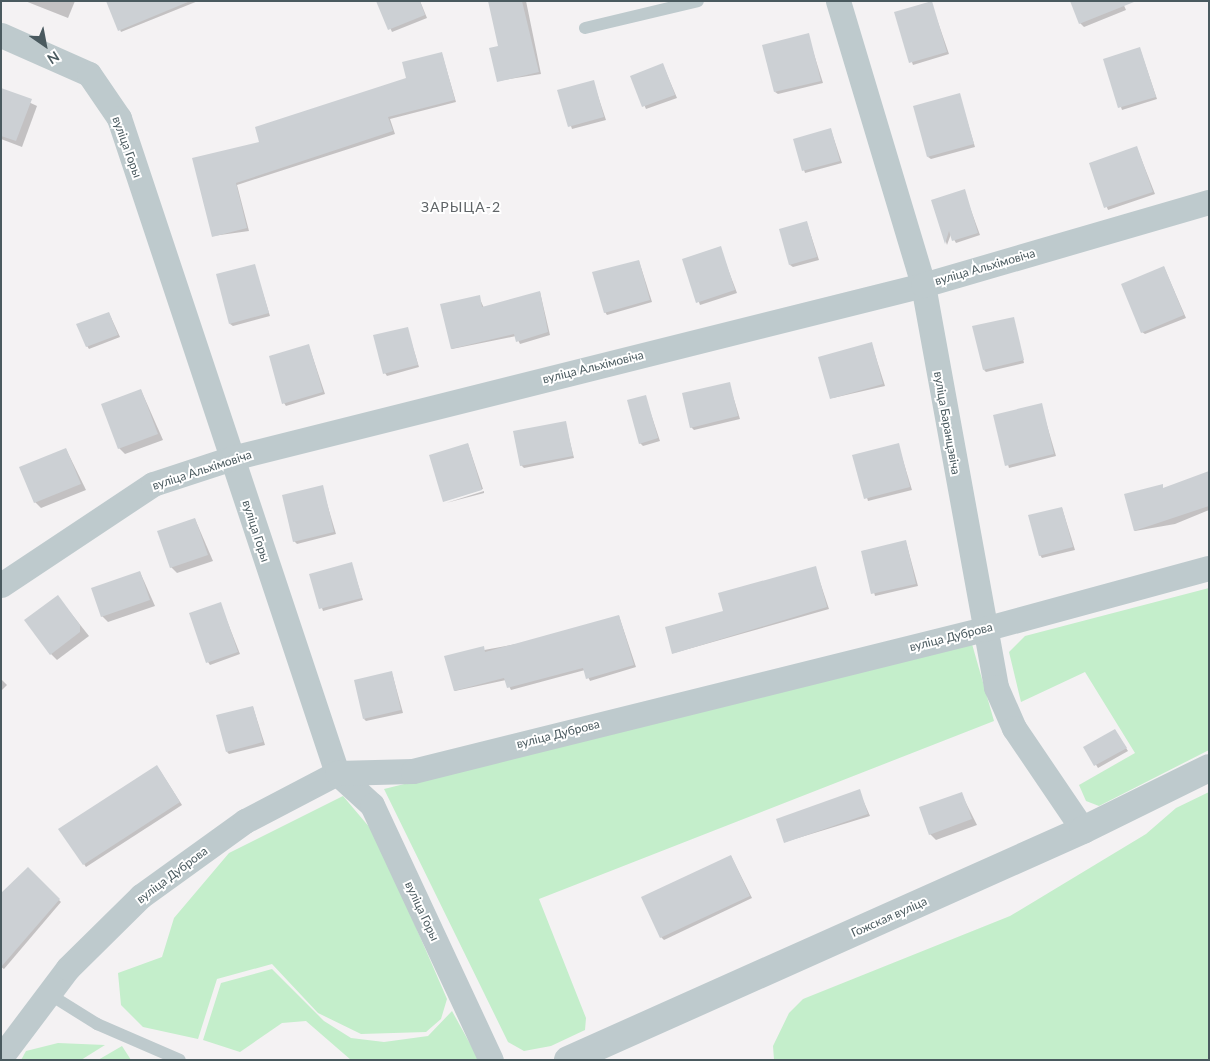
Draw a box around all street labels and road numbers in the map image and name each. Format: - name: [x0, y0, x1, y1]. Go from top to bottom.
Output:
- street label: вуліца Горы: [109, 114, 145, 180]
- street label: вуліца Альхімовіча: [933, 246, 1037, 288]
- street label: вуліца Альхімовіча: [541, 347, 645, 387]
- street label: вуліца Баранцэвіча: [931, 370, 963, 476]
- street label: вуліца Альхімовіча: [151, 447, 253, 493]
- street label: вуліца Горы: [239, 498, 273, 564]
- street label: вуліца Дуброва: [908, 620, 994, 654]
- street label: вуліца Дуброва: [515, 717, 601, 751]
- street label: вуліца Дуброва: [134, 844, 210, 906]
- street label: вуліца Горы: [402, 879, 442, 943]
- street label: Гожская вуліца: [849, 894, 929, 940]

